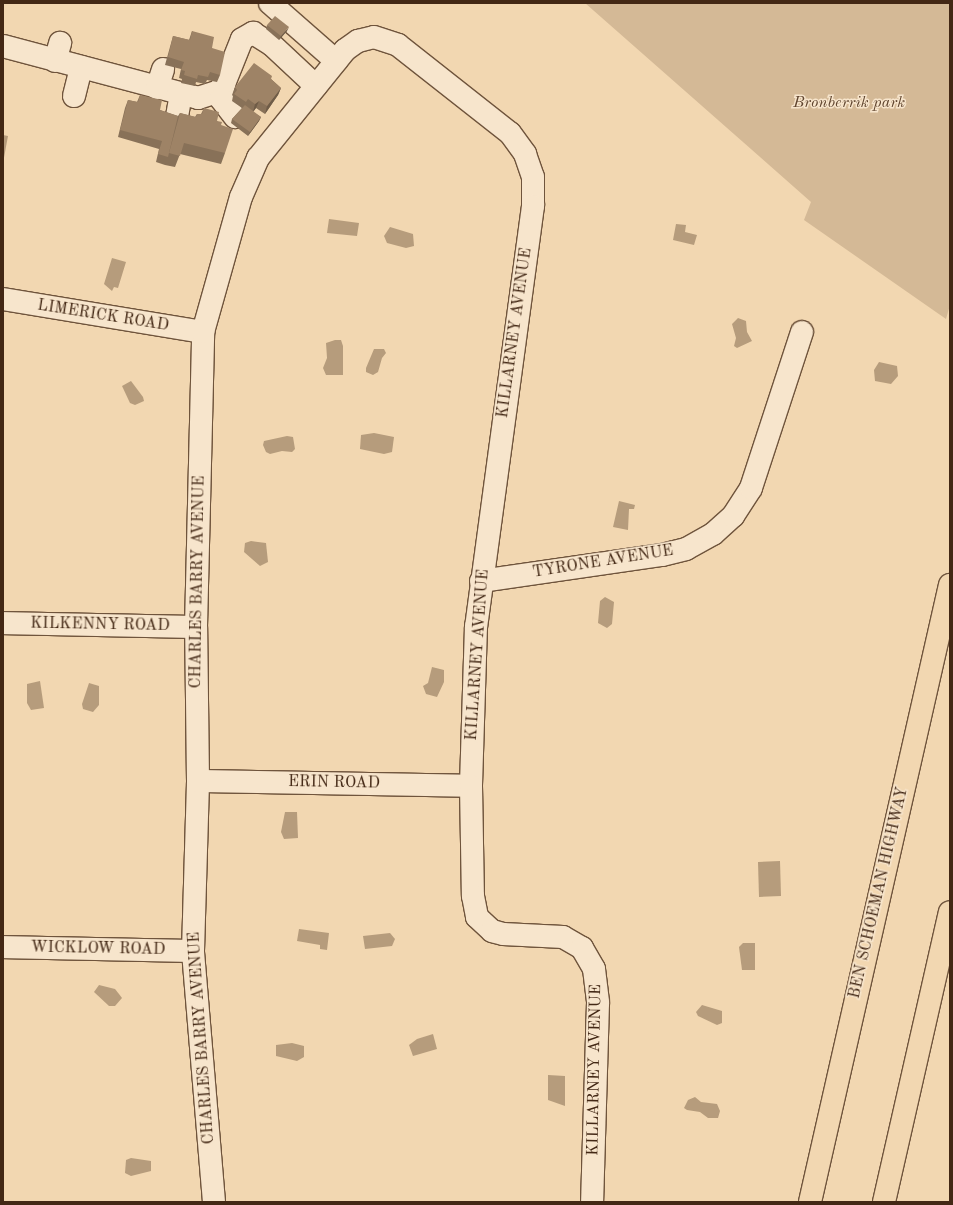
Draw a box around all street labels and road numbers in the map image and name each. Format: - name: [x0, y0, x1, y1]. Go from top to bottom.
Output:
- street label: KILLARNEY AVENUE: [494, 247, 536, 419]
- street label: LIMERICK ROAD: [36, 296, 170, 336]
- street label: CHARLES BARRY AVENUE: [187, 475, 209, 689]
- street label: TYRONE AVENUE: [531, 541, 675, 583]
- street label: KILLARNEY AVENUE: [462, 569, 494, 741]
- street label: KILKENNY ROAD: [30, 614, 170, 636]
- street label: ERIN ROAD: [288, 773, 380, 793]
- street label: BEN SCHOEMAN HIGHWAY: [845, 785, 913, 1001]
- street label: CHARLES BARRY AVENUE: [185, 931, 219, 1145]
- street label: WICKLOW ROAD: [30, 938, 166, 960]
- street label: KILLARNEY AVENUE: [584, 984, 606, 1156]

